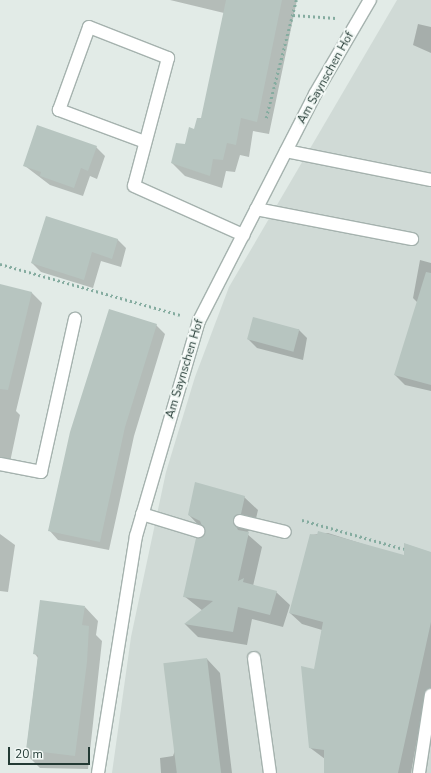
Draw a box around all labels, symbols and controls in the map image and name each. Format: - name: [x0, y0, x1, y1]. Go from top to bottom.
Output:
- street label: Am Saynschen Hof: [295, 29, 357, 127]
- street label: Am Saynschen Hof: [163, 318, 207, 420]
- scale bar: [10, 739, 92, 765]
- text: 20 m: [15, 746, 43, 762]

